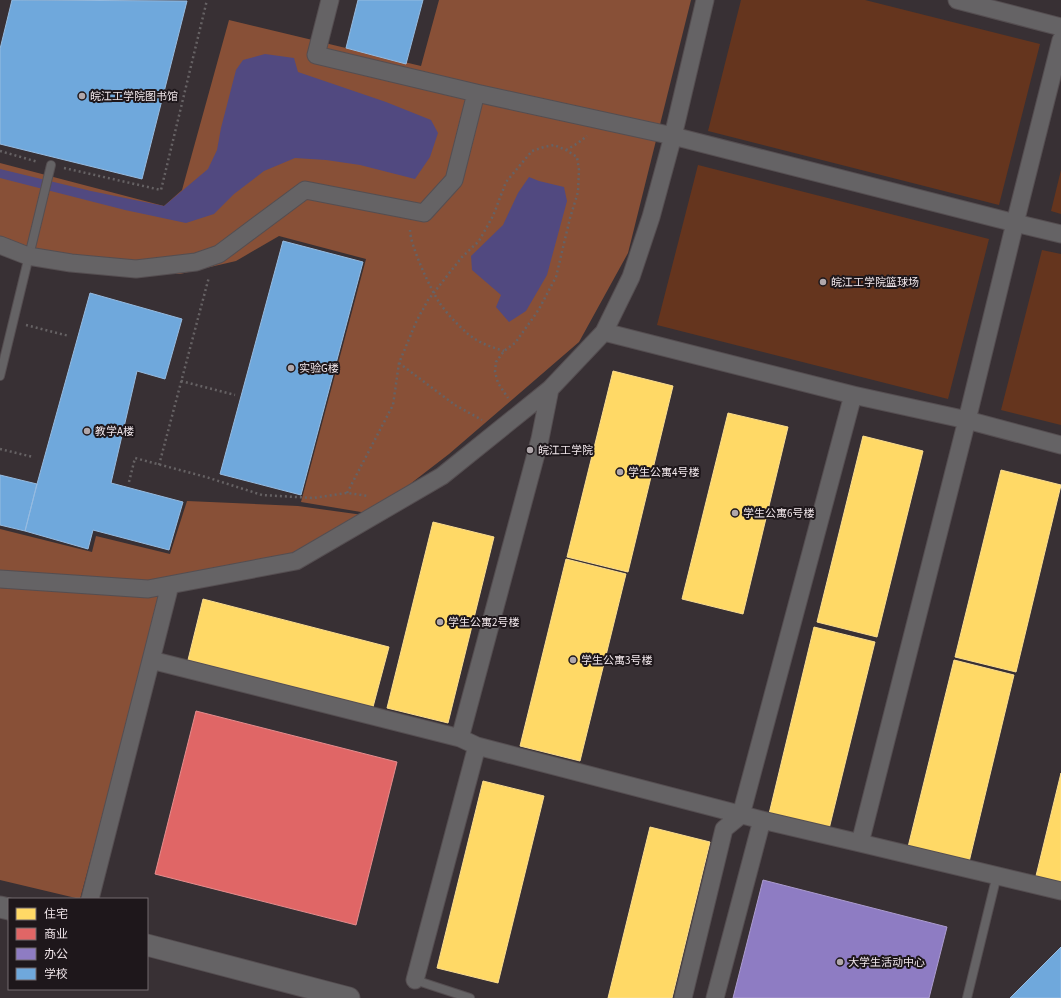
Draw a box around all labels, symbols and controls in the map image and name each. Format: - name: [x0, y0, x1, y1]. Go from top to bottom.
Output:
- place label: 皖江工学院图书馆: [90, 89, 178, 104]
- marker: 皖江工学院图书馆: [77, 91, 87, 101]
- place label: 皖江工学院篮球场: [831, 275, 919, 290]
- marker: 皖江工学院篮球场: [818, 277, 828, 287]
- place label: 实验G楼: [299, 361, 339, 376]
- marker: 实验G楼: [286, 363, 296, 373]
- place label: 教学A楼: [95, 424, 134, 439]
- marker: 教学A楼: [82, 426, 92, 436]
- place label: 皖江工学院: [538, 443, 593, 458]
- marker: 皖江工学院: [525, 445, 535, 455]
- place label: 学生公寓4号楼: [628, 465, 699, 480]
- marker: 学生公寓4号楼: [615, 467, 625, 477]
- place label: 学生公寓6号楼: [743, 506, 814, 521]
- marker: 学生公寓6号楼: [730, 508, 740, 518]
- place label: 学生公寓2号楼: [448, 615, 519, 630]
- marker: 学生公寓2号楼: [435, 617, 445, 627]
- place label: 学生公寓3号楼: [581, 653, 652, 668]
- marker: 学生公寓3号楼: [568, 655, 578, 665]
- legend: [8, 898, 148, 990]
- text: 住宅: [44, 906, 68, 923]
- text: 商业: [44, 926, 68, 943]
- text: 办公: [44, 946, 68, 963]
- place label: 大学生活动中心: [848, 955, 925, 970]
- marker: 大学生活动中心: [835, 957, 845, 967]
- text: 学校: [44, 966, 68, 983]

